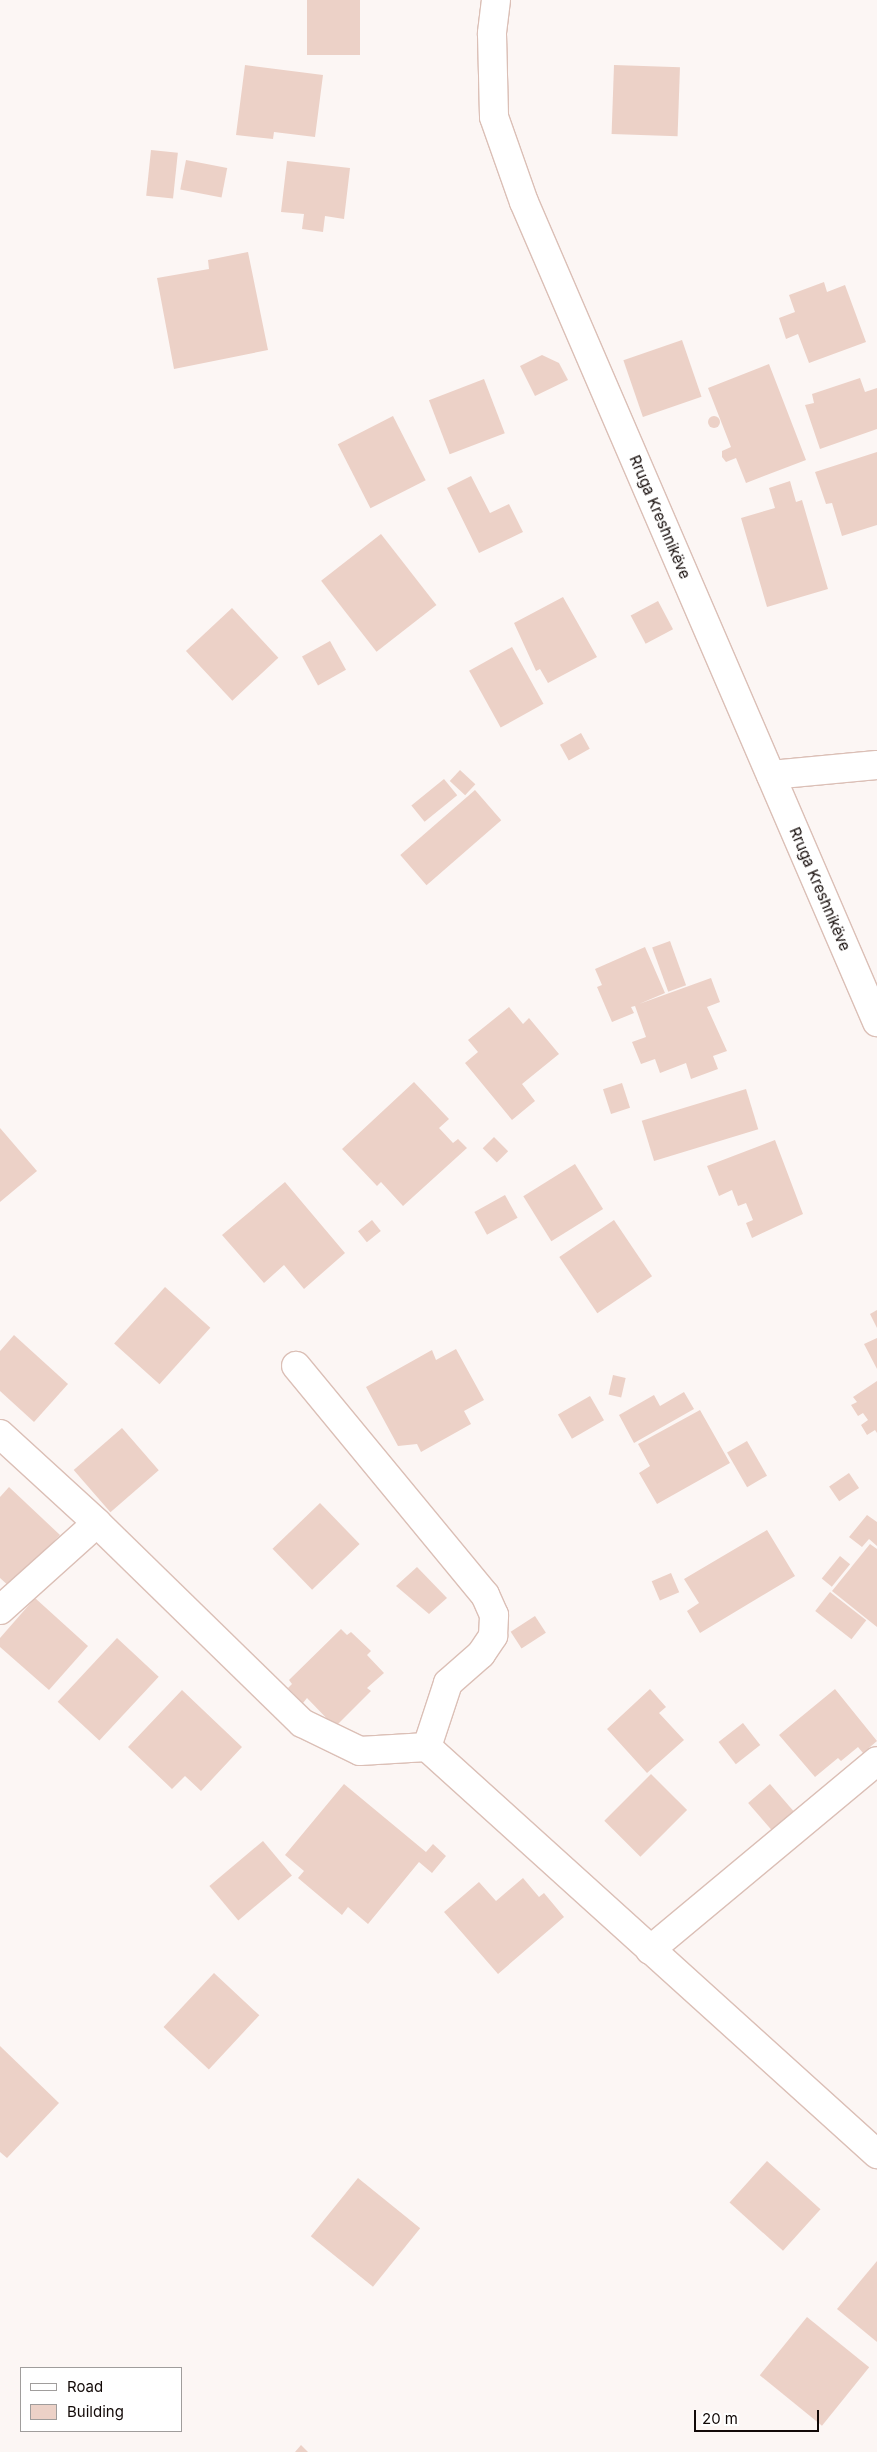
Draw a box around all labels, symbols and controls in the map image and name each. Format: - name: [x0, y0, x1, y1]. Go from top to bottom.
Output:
- street label: Rruga Kreshnikëve: [626, 452, 694, 582]
- street label: Rruga Kreshnikëve: [786, 824, 854, 954]
- legend: [20, 2367, 182, 2432]
- text: Road: [67, 2377, 103, 2396]
- scale bar: [697, 2400, 822, 2432]
- text: Building: [67, 2402, 124, 2421]
- text: 20 m: [702, 2409, 738, 2428]

